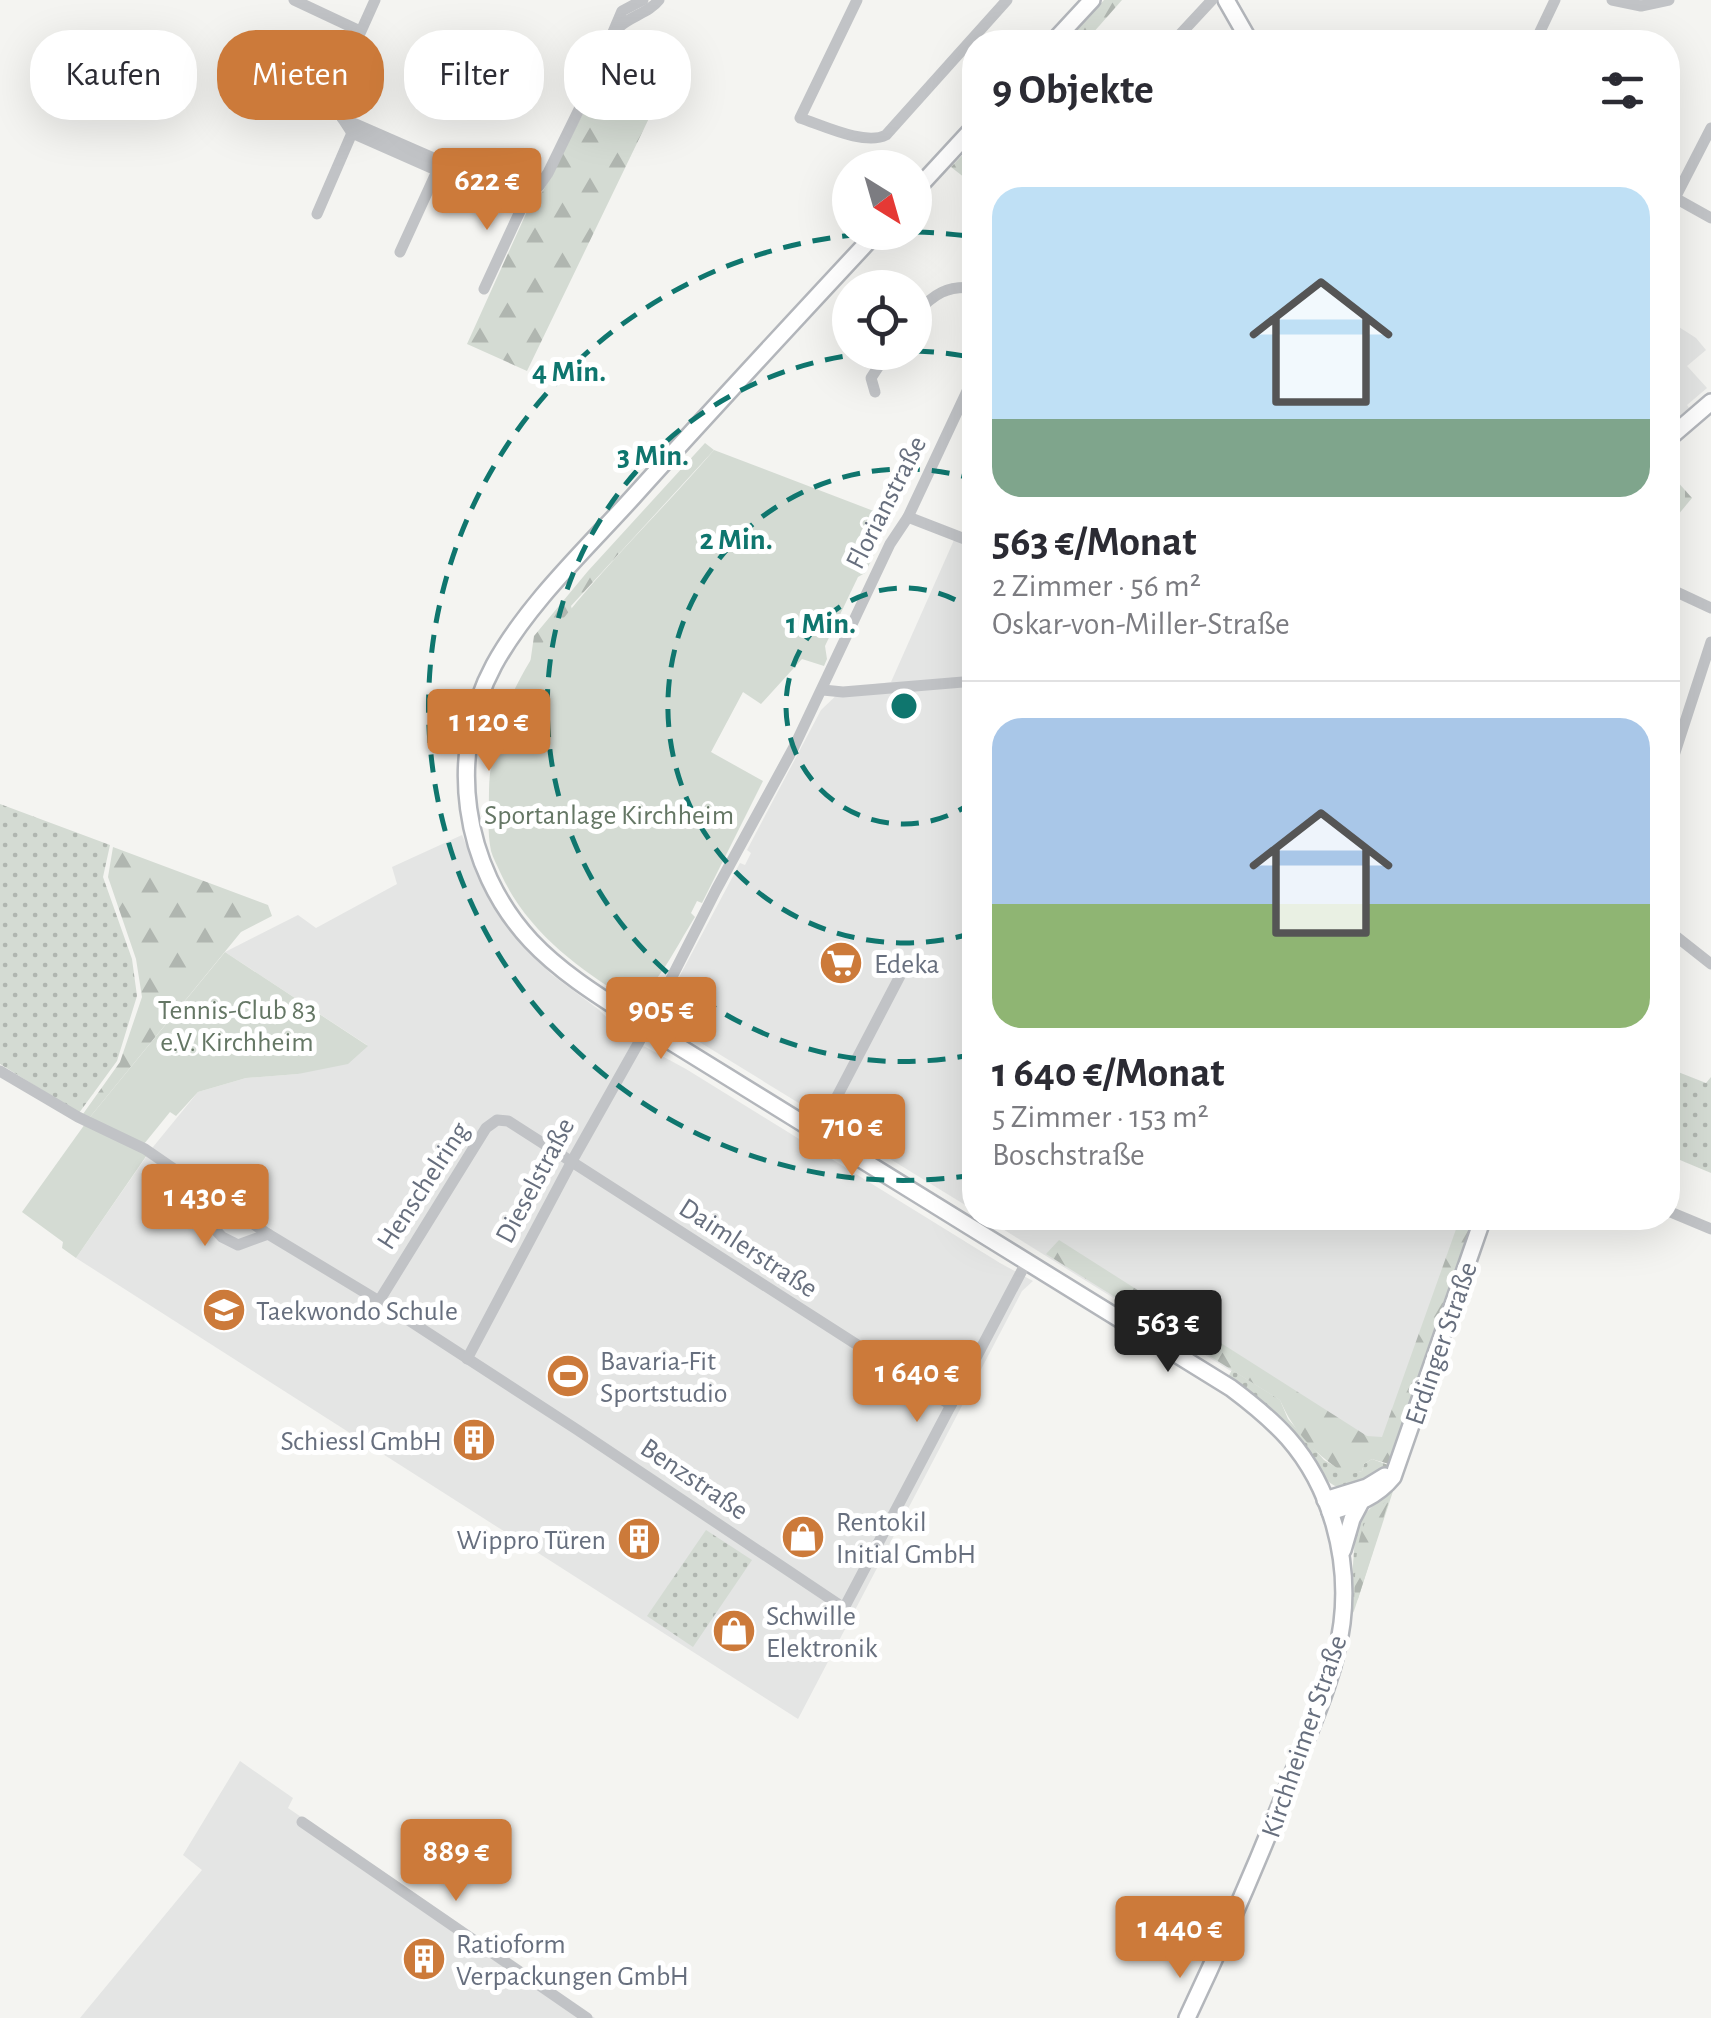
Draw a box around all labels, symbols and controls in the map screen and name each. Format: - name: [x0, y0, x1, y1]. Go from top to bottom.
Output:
- chip: Kaufen: [30, 30, 197, 120]
- chip: Mieten: [217, 30, 384, 120]
- chip: Filter: [404, 30, 544, 120]
- chip: Neu: [564, 30, 691, 120]
- icon: filters: [1595, 63, 1650, 118]
- text: 9 Objekte: [992, 69, 1154, 111]
- pin: 622 €: [417, 148, 557, 233]
- north arrow: [832, 150, 932, 250]
- map controls: [832, 150, 932, 370]
- text: 622 €: [454, 164, 520, 196]
- icon: home: [1231, 252, 1411, 432]
- button: locate: [832, 270, 932, 370]
- text: 4 Min.: [532, 357, 606, 387]
- street label: Florianstraße: [841, 432, 932, 574]
- text: 3 Min.: [617, 441, 689, 471]
- text: 563 €/Monat: [992, 521, 1196, 563]
- text: 2 Min.: [699, 525, 773, 555]
- text: 2 Zimmer · 56 m²: [992, 570, 1201, 602]
- text: Oskar-von-Miller-Straße: [992, 608, 1290, 640]
- text: 1 Min.: [786, 609, 856, 639]
- centre of rings: [886, 688, 922, 724]
- pin: 1 120 €: [397, 689, 581, 774]
- text: 1 120 €: [449, 705, 529, 737]
- icon: home: [1231, 783, 1411, 963]
- park label: Sportanlage Kirchheim: [484, 802, 734, 830]
- supermarket icon: Edeka: [818, 940, 864, 986]
- place label: Edeka: [874, 951, 939, 979]
- pin: 905 €: [591, 977, 731, 1062]
- text: 905 €: [628, 993, 694, 1025]
- park label: Tennis-Club 83 e.V. Kirchheim: [158, 997, 316, 1057]
- text: 1 640 €/Monat: [992, 1052, 1225, 1094]
- pin: 710 €: [782, 1094, 922, 1179]
- text: 5 Zimmer · 153 m²: [992, 1101, 1209, 1133]
- text: 710 €: [821, 1110, 883, 1142]
- street label: Dieselstraße: [491, 1114, 580, 1248]
- street label: Henschelring: [372, 1117, 475, 1255]
- text: Boschstraße: [992, 1139, 1145, 1171]
- pin: 1 430 €: [113, 1164, 297, 1249]
- text: 1 430 €: [164, 1180, 246, 1212]
- street label: Daimlerstraße: [674, 1194, 822, 1304]
- street label: Erdinger Straße: [1401, 1259, 1483, 1429]
- school or university icon: Taekwondo Schule: [201, 1287, 247, 1333]
- pin: 563 €: [1098, 1290, 1238, 1375]
- place label: Taekwondo Schule: [256, 1298, 458, 1326]
- text: 563 €: [1137, 1306, 1199, 1338]
- pin: 1 640 €: [825, 1340, 1009, 1425]
- place label: Bavaria-Fit Sportstudio: [600, 1348, 728, 1408]
- sports icon: Bavaria-Fit Sportstudio: [545, 1353, 591, 1399]
- text: 1 640 €: [875, 1356, 959, 1388]
- building icon: Schiessl GmbH: [451, 1417, 497, 1463]
- place label: Schiessl GmbH: [280, 1428, 442, 1456]
- street label: Benzstraße: [635, 1434, 753, 1526]
- place label: Rentokil Initial GmbH: [836, 1509, 976, 1569]
- shop icon: Rentokil Initial GmbH: [780, 1514, 826, 1560]
- building icon: Wippro Türen: [616, 1516, 662, 1562]
- place label: Wippro Türen: [457, 1527, 606, 1555]
- place label: Schwille Elektronik: [766, 1603, 878, 1663]
- shop icon: Schwille Elektronik: [711, 1608, 757, 1654]
- street label: Kirchheimer Straße: [1257, 1632, 1353, 1841]
- pin: 889 €: [386, 1819, 526, 1904]
- text: 889 €: [423, 1835, 489, 1867]
- pin: 1 440 €: [1088, 1896, 1272, 1981]
- text: 1 440 €: [1138, 1912, 1223, 1944]
- place label: Ratioform Verpackungen GmbH: [456, 1931, 689, 1991]
- building icon: Ratioform Verpackungen GmbH: [401, 1936, 447, 1982]

